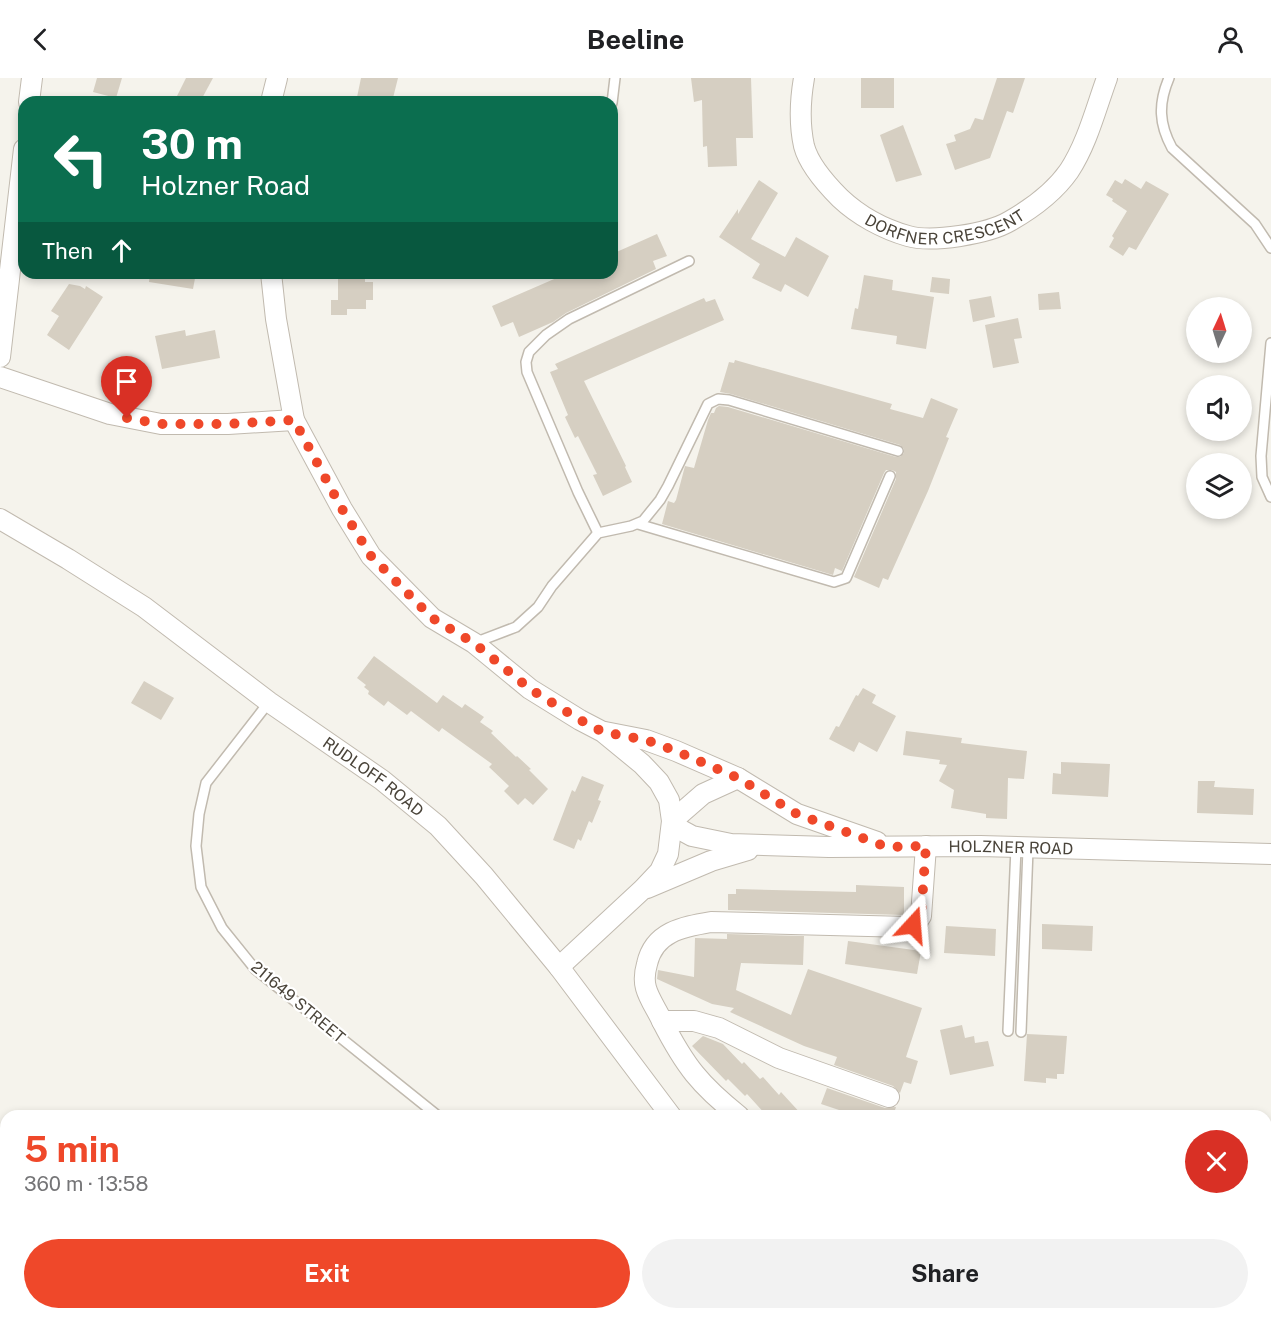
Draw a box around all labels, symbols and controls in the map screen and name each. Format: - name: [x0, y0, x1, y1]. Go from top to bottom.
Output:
- icon: back: [24, 23, 57, 56]
- text: Beeline: [587, 23, 684, 55]
- icon: person: [1214, 23, 1247, 56]
- text: 30 m: [141, 119, 243, 168]
- icon: left: [42, 120, 120, 198]
- text: Holzner Road: [141, 169, 310, 201]
- street label: DORFNER CRESCENT: [861, 200, 1027, 222]
- text: DORFNER CRESCENT: [862, 205, 1028, 248]
- icon: ahead: [105, 234, 138, 267]
- text: Then: [42, 238, 93, 264]
- north arrow: [1186, 297, 1252, 363]
- map controls: [1186, 297, 1252, 519]
- pin: [101, 356, 152, 418]
- icon: arrive: [110, 365, 143, 398]
- button: sound: [1186, 375, 1252, 441]
- button: layers: [1186, 453, 1252, 519]
- street label: RUDLOFF ROAD: [319, 733, 428, 820]
- street label: HOLZNER ROAD: [948, 836, 1073, 858]
- position arrow: [881, 893, 945, 957]
- street label: 211649 STREET: [247, 957, 349, 1047]
- text: 5 min: [24, 1128, 120, 1170]
- button: close: [1185, 1130, 1248, 1193]
- text: 360 m · 13:58: [24, 1172, 148, 1196]
- button: Exit: [24, 1239, 630, 1308]
- button: Share: [642, 1239, 1248, 1308]

